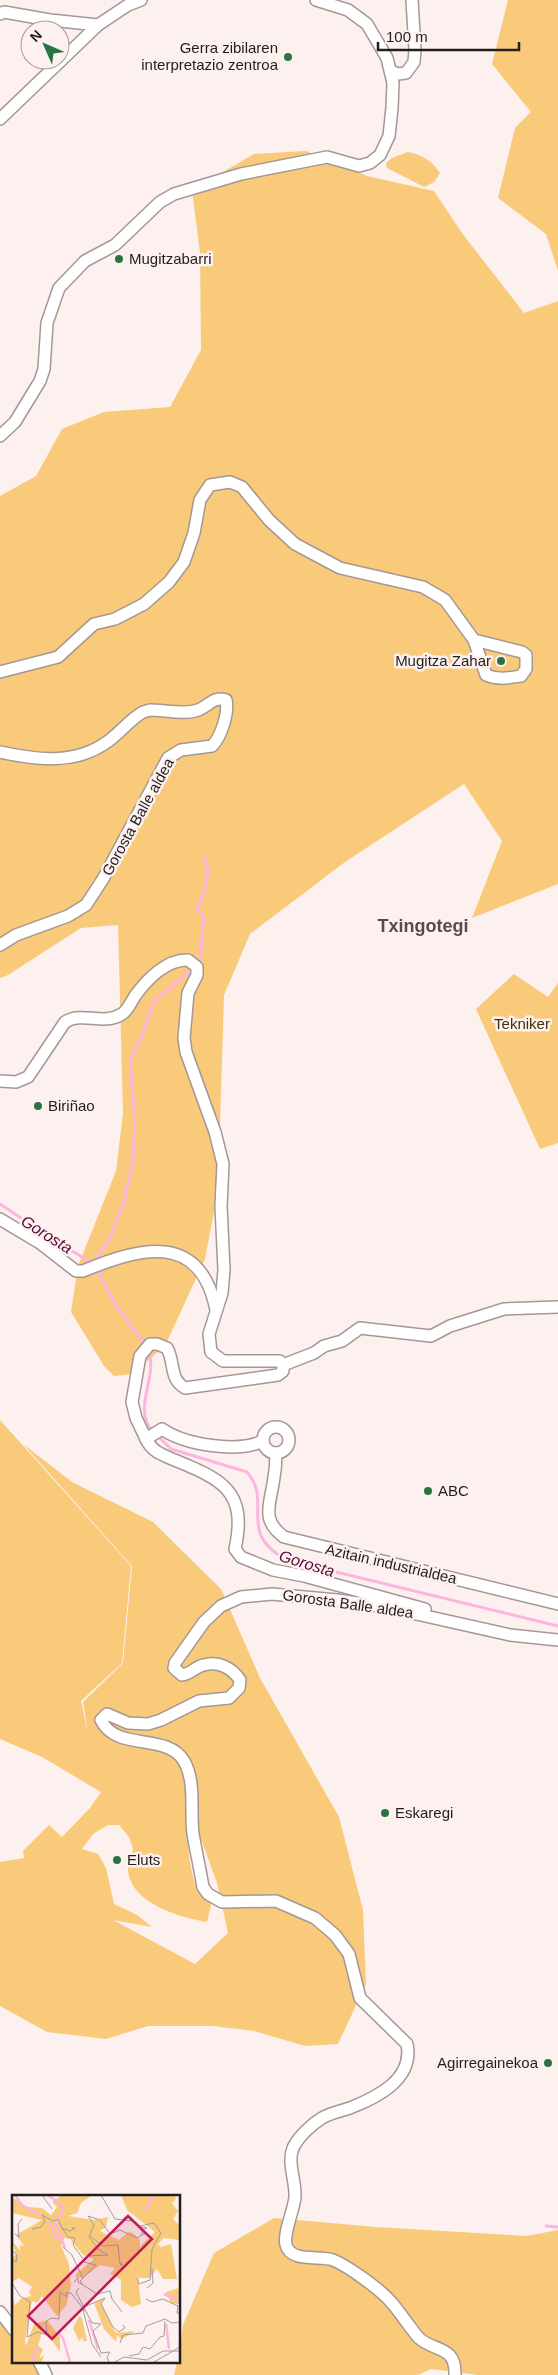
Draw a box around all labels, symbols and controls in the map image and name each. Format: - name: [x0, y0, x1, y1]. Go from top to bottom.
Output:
- north arrow: [20, 20, 70, 70]
- scale bar: [378, 20, 519, 52]
- text: N: [27, 27, 45, 45]
- text: 100 m: [386, 28, 428, 45]
- place label: Gerra zibilaren interpretazio zentroa: [141, 39, 279, 73]
- marker: Gerra zibilaren interpretazio zentroa: [282, 51, 294, 63]
- place label: Mugitzabarri: [129, 250, 212, 267]
- marker: Mugitzabarri: [113, 253, 125, 265]
- place label: Mugitza Zahar: [395, 652, 491, 669]
- marker: Mugitza Zahar: [495, 655, 507, 667]
- street label: Gorosta Balle aldea: [98, 754, 177, 878]
- district label: Txingotegi: [378, 916, 469, 936]
- park label: Tekniker: [494, 1015, 550, 1032]
- place label: Biriñao: [48, 1097, 95, 1114]
- marker: Biriñao: [32, 1100, 44, 1112]
- water label: Gorosta: [18, 1212, 75, 1257]
- place label: ABC: [438, 1482, 469, 1499]
- marker: ABC: [422, 1485, 434, 1497]
- street label: Azitain industrialdea: [324, 1540, 459, 1587]
- water label: Gorosta: [277, 1547, 337, 1580]
- street label: Gorosta Balle aldea: [282, 1586, 415, 1621]
- place label: Eskaregi: [395, 1804, 453, 1821]
- marker: Eskaregi: [379, 1807, 391, 1819]
- place label: Eluts: [127, 1851, 160, 1868]
- marker: Eluts: [111, 1854, 123, 1866]
- place label: Agirregainekoa: [437, 2054, 539, 2071]
- marker: Agirregainekoa: [542, 2057, 554, 2069]
- inset map: [12, 2195, 180, 2362]

